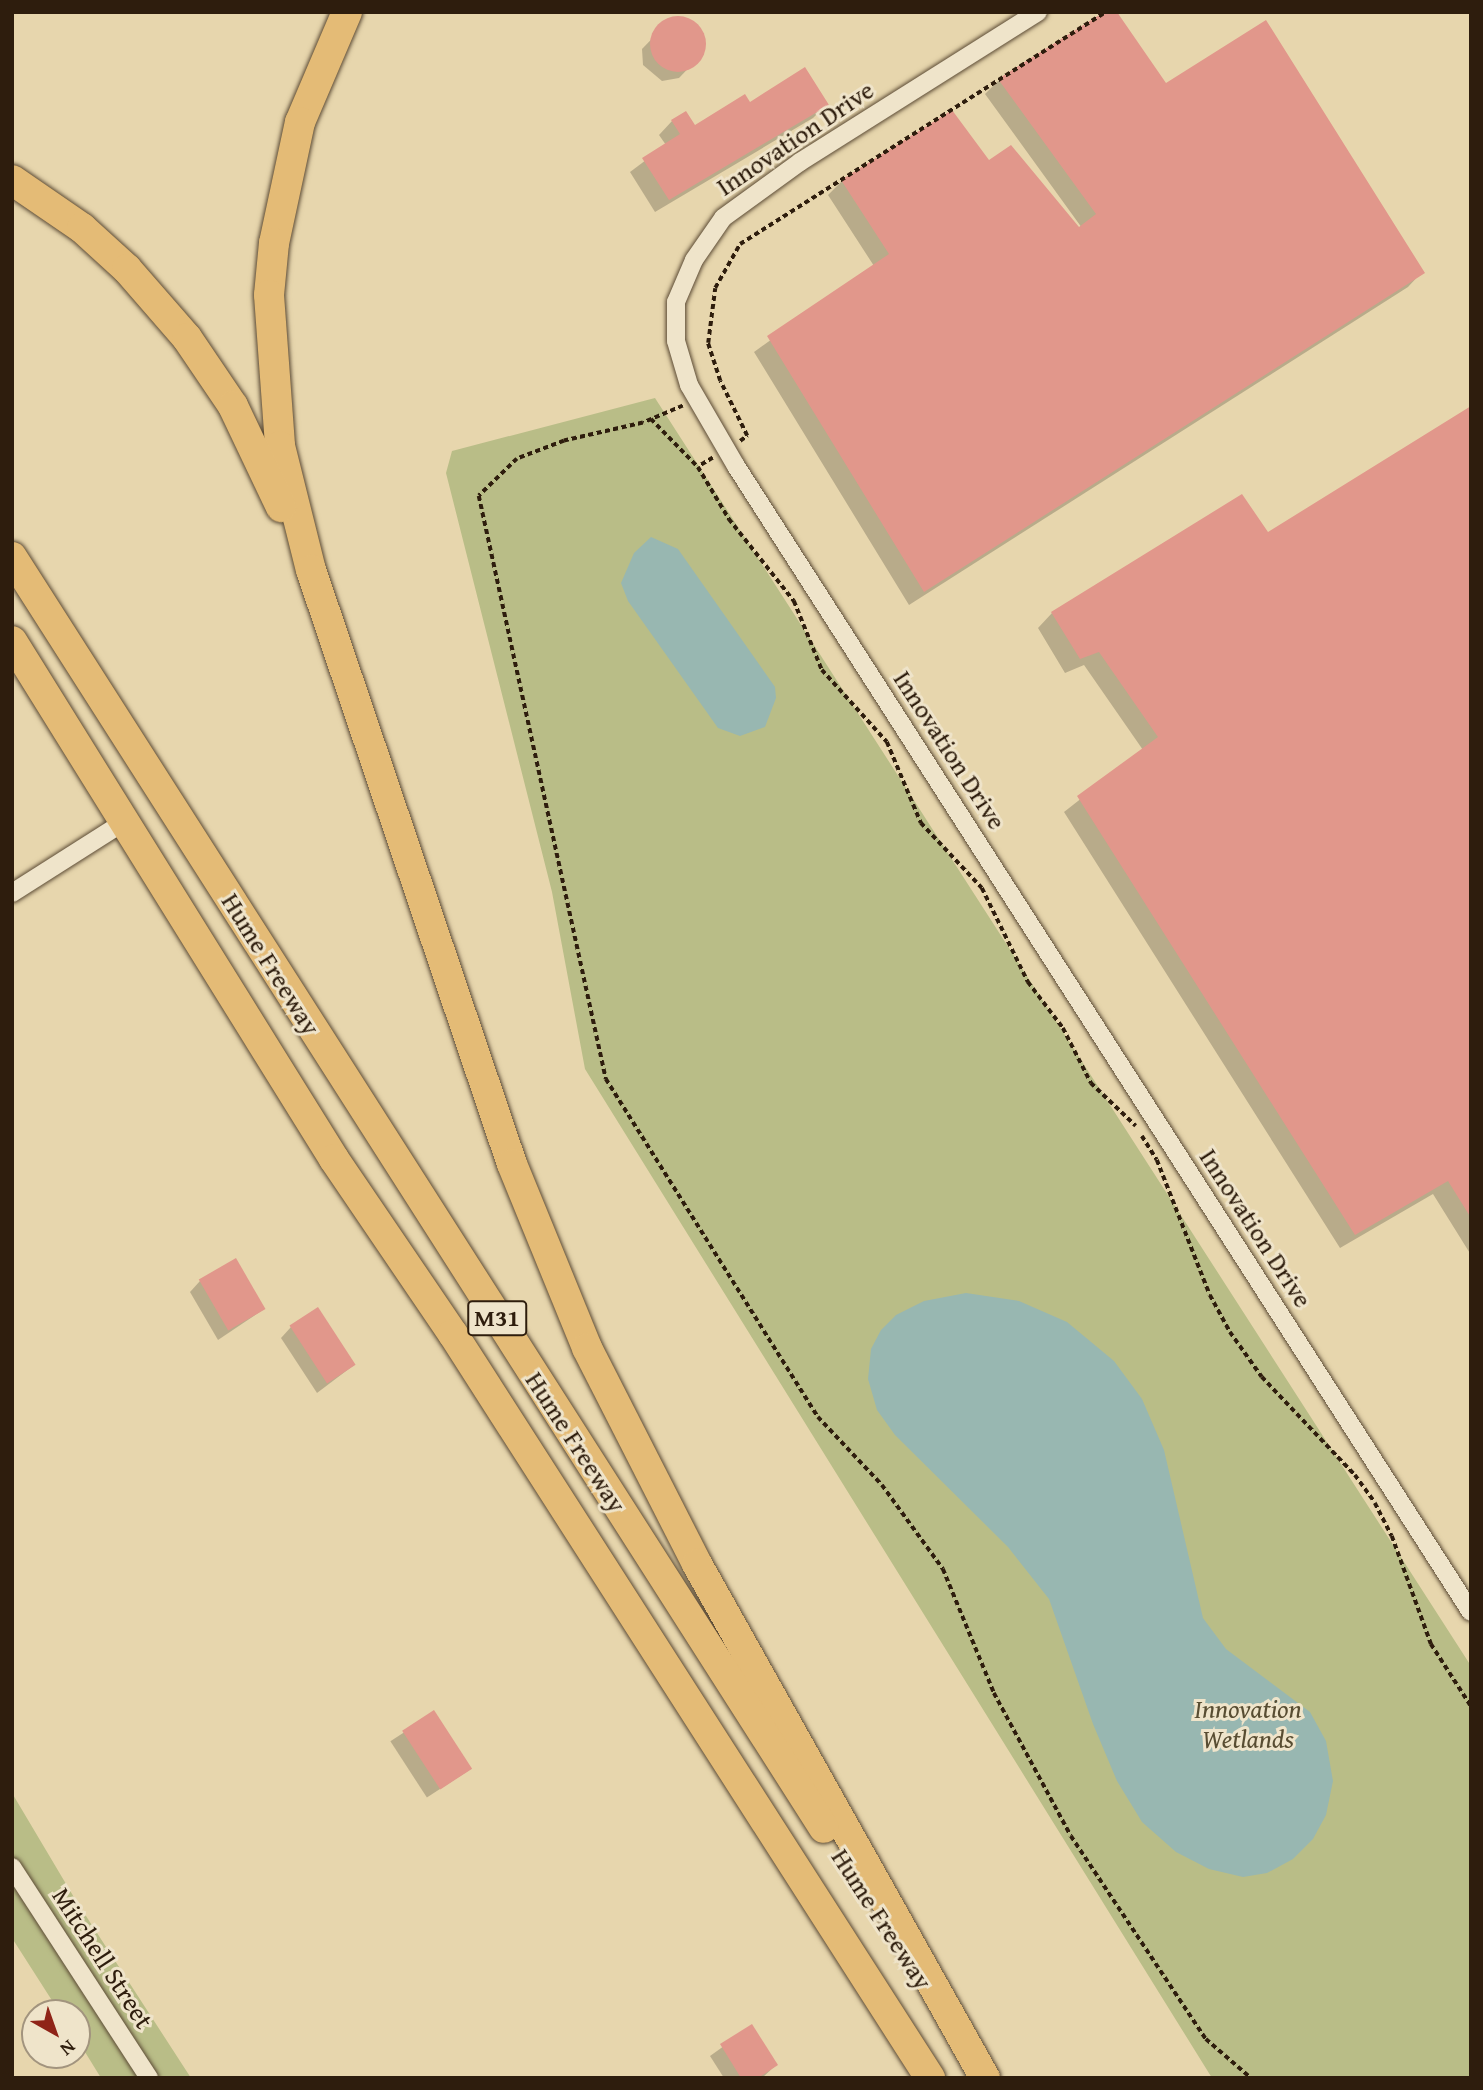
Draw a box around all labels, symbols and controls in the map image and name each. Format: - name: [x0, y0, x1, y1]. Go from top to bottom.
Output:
- street label: Innovation Drive: [710, 74, 880, 202]
- street label: Innovation Drive: [887, 665, 1013, 835]
- street label: Hume Freeway: [215, 887, 327, 1041]
- street label: Innovation Drive: [1193, 1143, 1319, 1313]
- road number: M31: [466, 1298, 528, 1338]
- street label: Hume Freeway: [519, 1366, 633, 1518]
- park label: Innovation Wetlands: [1194, 1693, 1302, 1754]
- street label: Hume Freeway: [825, 1843, 939, 1995]
- street label: Mitchell Street: [46, 1882, 160, 2034]
- north arrow: [21, 1999, 91, 2069]
- text: N: [54, 2034, 82, 2063]

